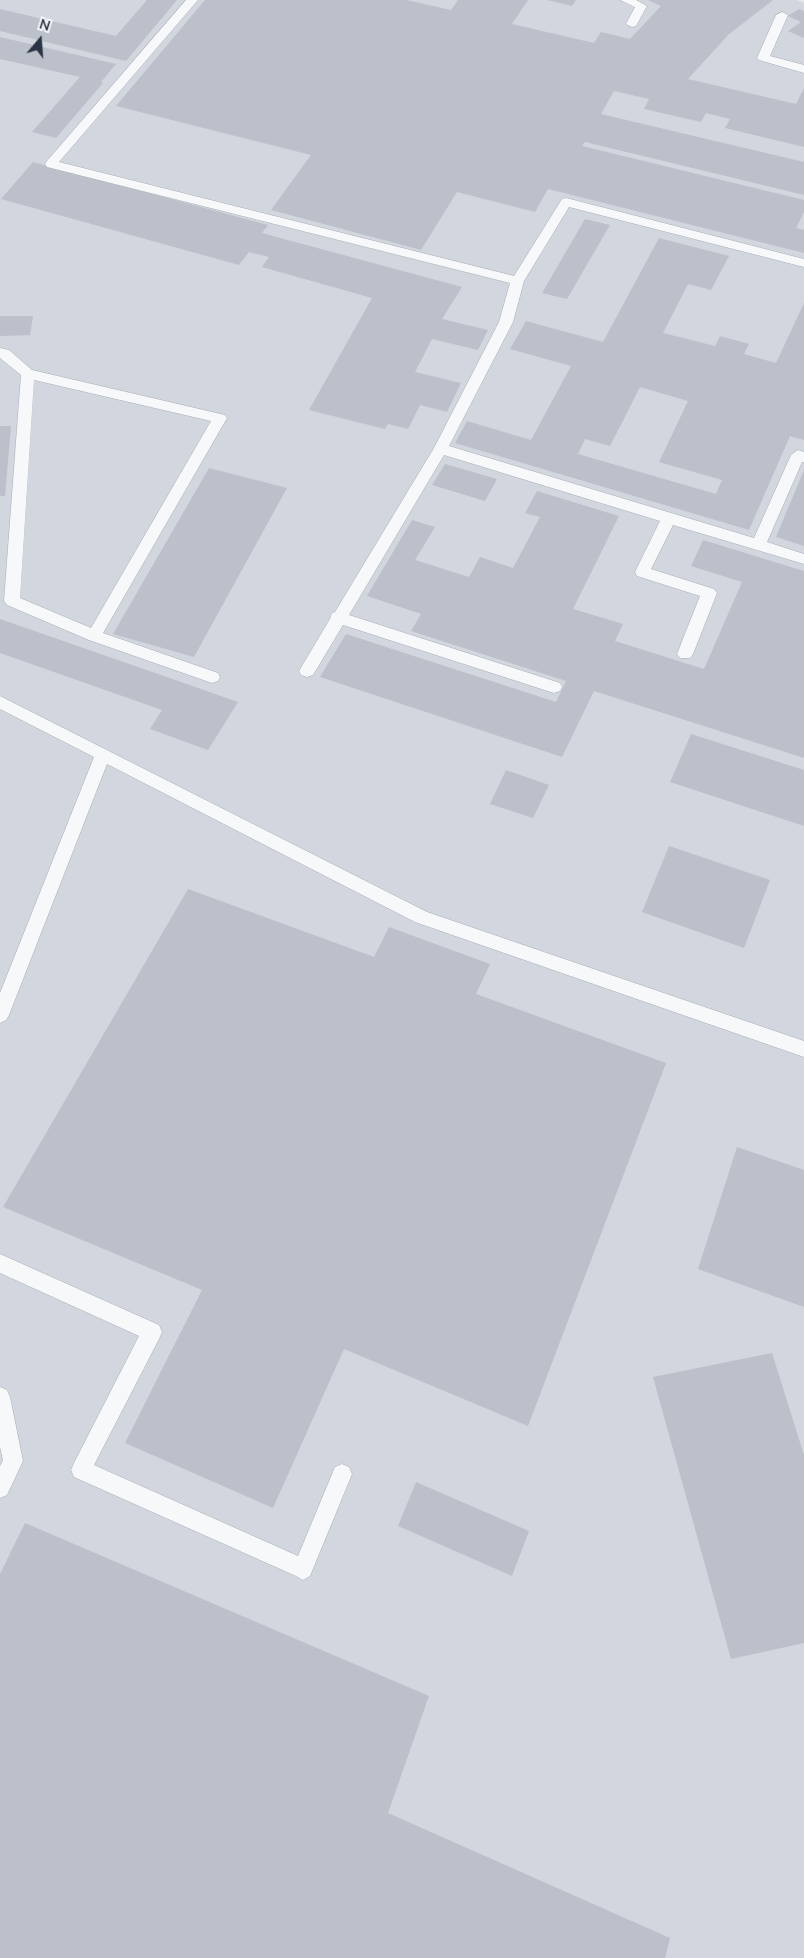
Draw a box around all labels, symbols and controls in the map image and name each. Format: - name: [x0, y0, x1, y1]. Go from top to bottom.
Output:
- north arrow: [15, 15, 65, 65]
- text: N: [37, 15, 53, 36]

